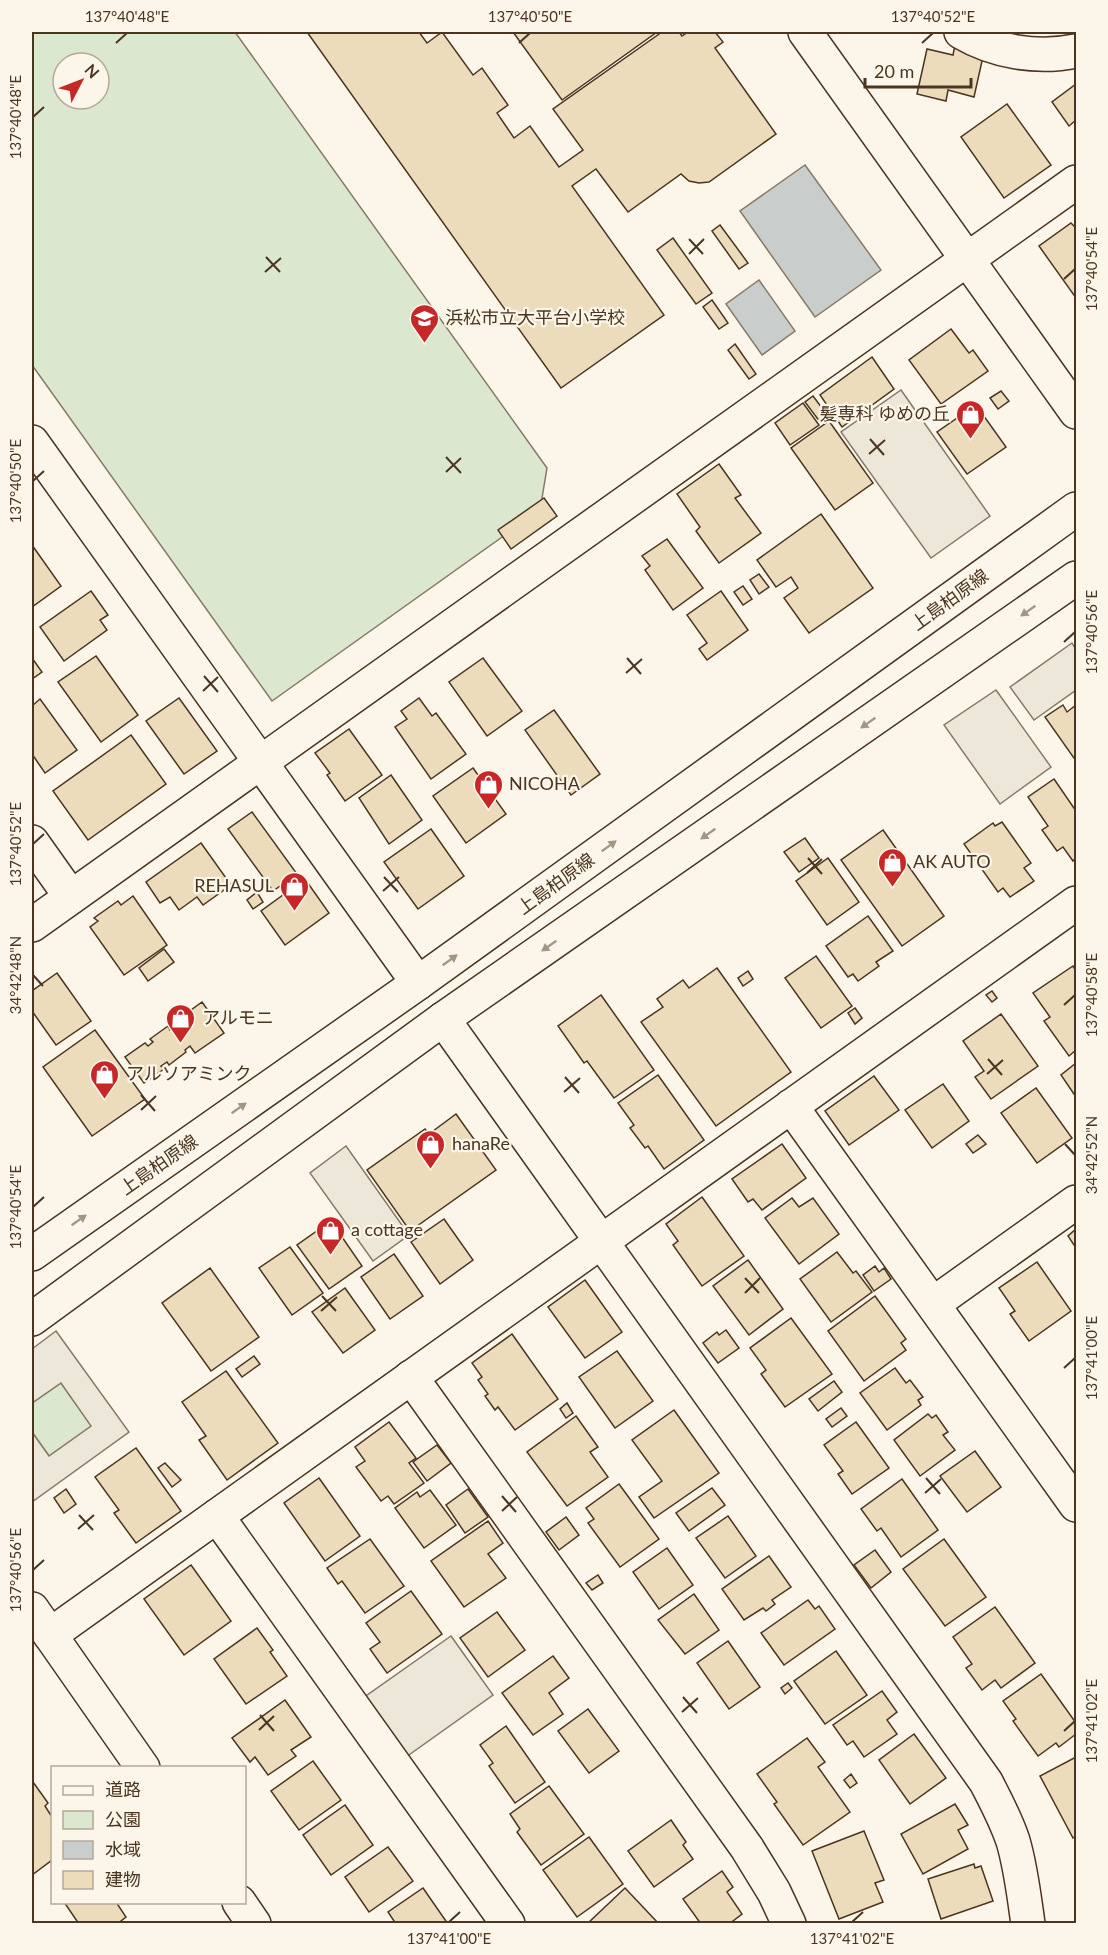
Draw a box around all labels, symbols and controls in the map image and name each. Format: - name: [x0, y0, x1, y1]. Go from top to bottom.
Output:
- text: 137°40'48"E: [85, 7, 169, 25]
- text: 137°40'50"E: [488, 7, 572, 25]
- text: 137°40'52"E: [891, 7, 975, 25]
- north arrow: [51, 51, 111, 111]
- scale bar: [865, 51, 972, 89]
- text: N: [81, 60, 104, 82]
- text: 20 m: [874, 60, 914, 82]
- text: 137°40'48"E: [6, 75, 24, 159]
- text: 137°40'54"E: [1082, 227, 1100, 311]
- school or university icon: 浜松市立大平台小学校: [408, 302, 440, 344]
- place label: 浜松市立大平台小学校: [445, 306, 625, 328]
- shop icon: 髪専科 ゆめの丘: [955, 398, 987, 440]
- place label: 髪専科 ゆめの丘: [819, 402, 950, 424]
- text: 137°40'50"E: [6, 439, 24, 523]
- street label: 上島柏原線: [907, 564, 992, 635]
- text: 137°40'56"E: [1082, 590, 1100, 674]
- one-way arrow: [1021, 605, 1037, 617]
- one-way arrow: [861, 717, 877, 729]
- shop icon: NICOHA: [472, 768, 504, 810]
- place label: NICOHA: [509, 772, 581, 794]
- text: 137°40'52"E: [6, 802, 24, 886]
- one-way arrow: [701, 828, 717, 840]
- one-way arrow: [600, 840, 616, 852]
- shop icon: AK AUTO: [876, 846, 908, 888]
- street label: 上島柏原線: [513, 848, 598, 919]
- place label: AK AUTO: [913, 850, 991, 872]
- shop icon: REHASUL: [279, 870, 311, 912]
- place label: REHASUL: [194, 874, 274, 896]
- text: 34°42'48"N: [6, 936, 24, 1014]
- one-way arrow: [541, 940, 557, 952]
- text: 137°40'58"E: [1082, 953, 1100, 1037]
- one-way arrow: [442, 954, 458, 966]
- shop icon: アルモニ: [165, 1002, 197, 1044]
- place label: アルモニ: [202, 1006, 274, 1028]
- shop icon: アルソアミンク: [89, 1058, 121, 1100]
- place label: アルソアミンク: [126, 1062, 251, 1084]
- one-way arrow: [231, 1102, 247, 1114]
- text: 34°42'52"N: [1082, 1116, 1100, 1194]
- shop icon: hanaRe: [415, 1128, 447, 1170]
- street label: 上島柏原線: [115, 1129, 202, 1199]
- place label: hanaRe: [452, 1132, 510, 1154]
- text: 137°40'54"E: [6, 1165, 24, 1249]
- one-way arrow: [71, 1214, 87, 1226]
- shop icon: a cottage: [314, 1214, 346, 1256]
- place label: a cottage: [351, 1218, 423, 1240]
- text: 137°41'00"E: [1082, 1316, 1100, 1400]
- text: 137°40'56"E: [6, 1528, 24, 1612]
- text: 137°41'02"E: [1082, 1679, 1100, 1763]
- legend: [51, 1766, 246, 1904]
- text: 道路: [105, 1778, 141, 1800]
- text: 公園: [105, 1808, 141, 1830]
- text: 水域: [105, 1838, 141, 1860]
- text: 建物: [105, 1868, 141, 1890]
- text: 137°41'00"E: [407, 1929, 491, 1947]
- text: 137°41'02"E: [810, 1929, 894, 1947]

